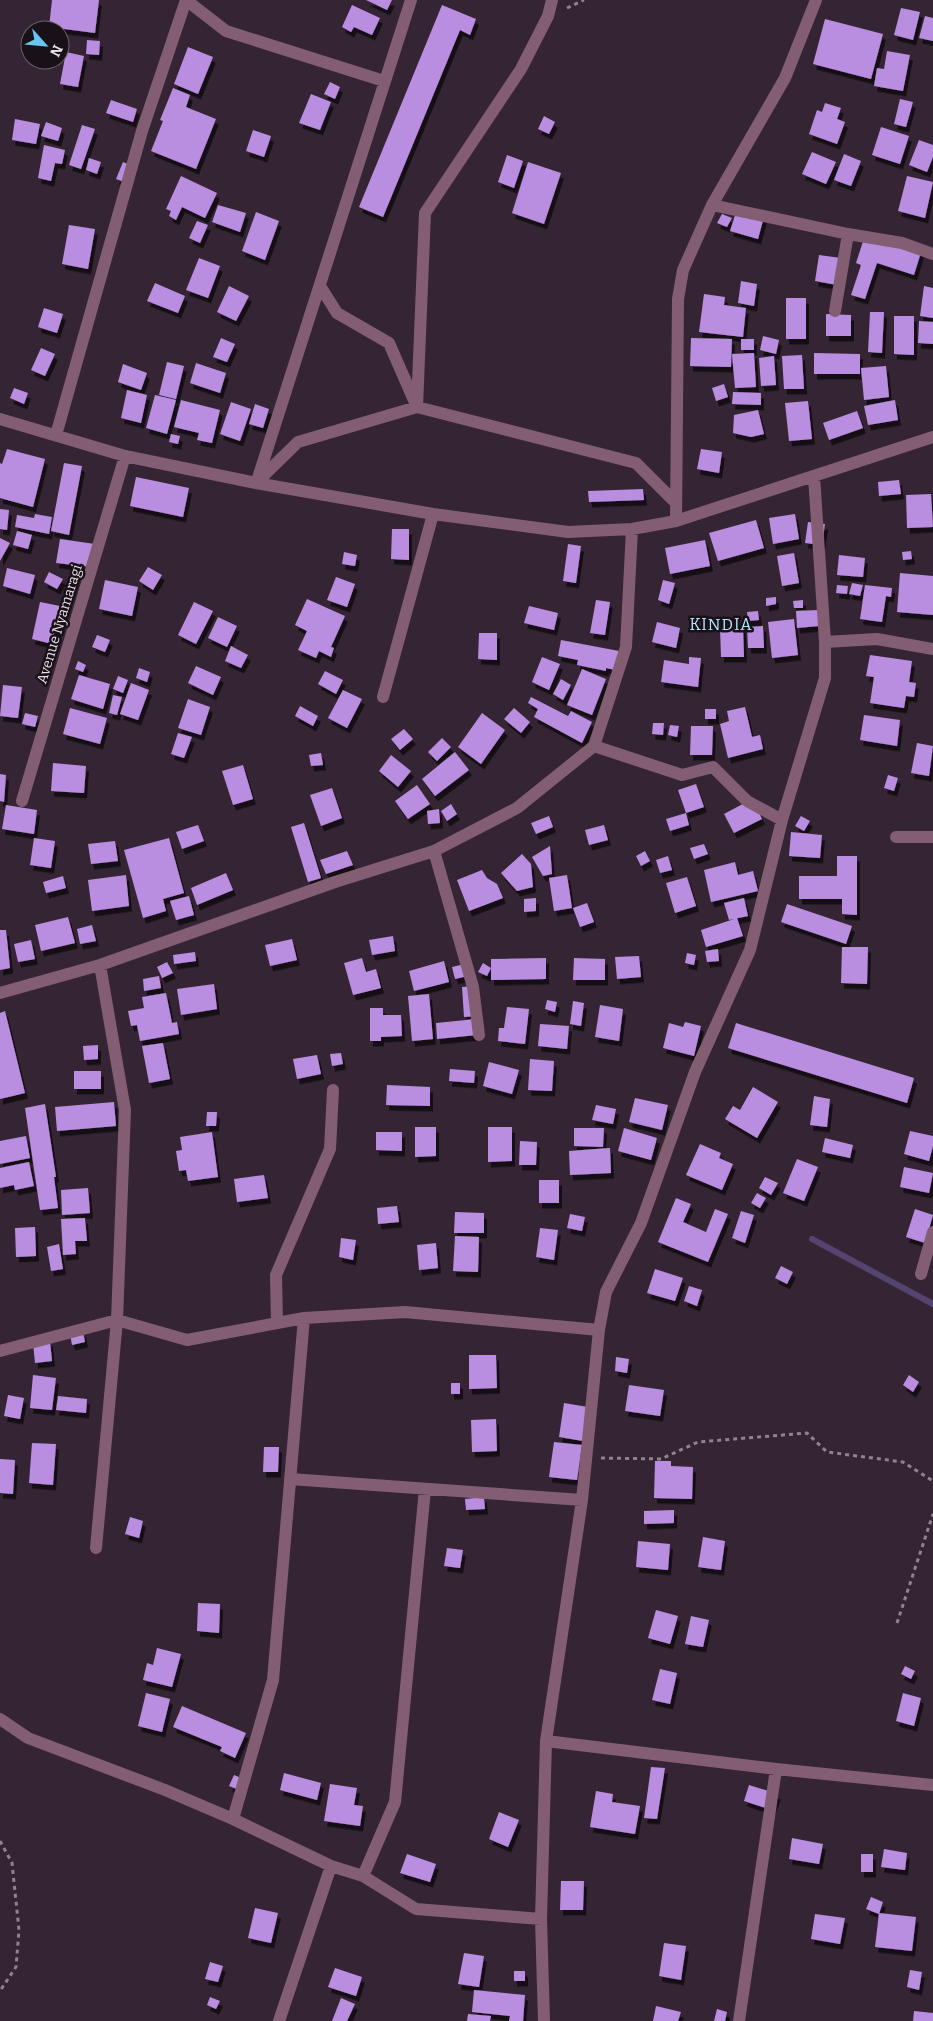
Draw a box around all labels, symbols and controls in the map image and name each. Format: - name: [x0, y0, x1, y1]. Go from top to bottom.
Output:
- north arrow: [20, 20, 70, 70]
- text: N: [46, 42, 66, 60]
- street label: Avenue Nyamaragi: [33, 562, 86, 686]
- district label: KINDIA: [689, 615, 753, 634]

